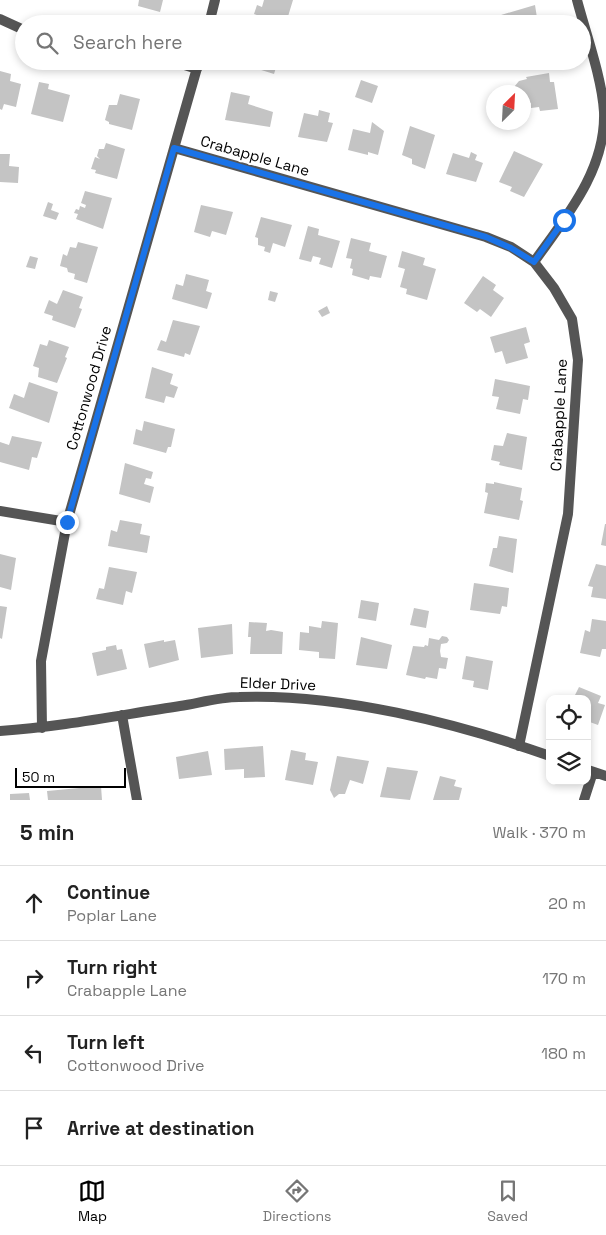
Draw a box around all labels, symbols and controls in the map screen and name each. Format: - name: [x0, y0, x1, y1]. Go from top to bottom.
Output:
- search box: [15, 15, 591, 70]
- icon: search: [33, 29, 61, 57]
- text: Search here: [73, 30, 183, 55]
- north arrow: [486, 85, 531, 130]
- street label: Crabapple Lane: [198, 131, 312, 180]
- route start: [553, 209, 576, 232]
- street label: Cottonwood Drive: [62, 323, 115, 452]
- street label: Crabapple Lane: [546, 358, 571, 472]
- route end: [56, 511, 79, 534]
- street label: Elder Drive: [240, 673, 316, 694]
- map controls: [546, 695, 591, 785]
- button: locate: [546, 695, 591, 740]
- button: layers: [546, 740, 591, 785]
- scale bar: [15, 765, 126, 788]
- text: 50 m: [22, 768, 55, 786]
- text: 5 min: [20, 819, 74, 846]
- text: Walk · 370 m: [493, 822, 586, 843]
- text: Continue: [67, 880, 150, 905]
- icon: ahead: [20, 889, 48, 917]
- text: 20 m: [548, 893, 586, 914]
- text: Poplar Lane: [67, 905, 157, 926]
- text: Turn right: [67, 955, 157, 980]
- icon: right: [20, 964, 48, 992]
- text: 170 m: [542, 968, 586, 989]
- text: Crabapple Lane: [67, 980, 187, 1001]
- text: Turn left: [67, 1030, 145, 1055]
- icon: left: [20, 1039, 48, 1067]
- text: 180 m: [541, 1043, 586, 1064]
- text: Cottonwood Drive: [67, 1055, 204, 1076]
- icon: arrive: [20, 1114, 48, 1142]
- text: Arrive at destination: [67, 1116, 255, 1141]
- tab: Map: [78, 1177, 107, 1225]
- tab: Directions: [263, 1177, 331, 1225]
- tab: Saved: [487, 1177, 528, 1225]

